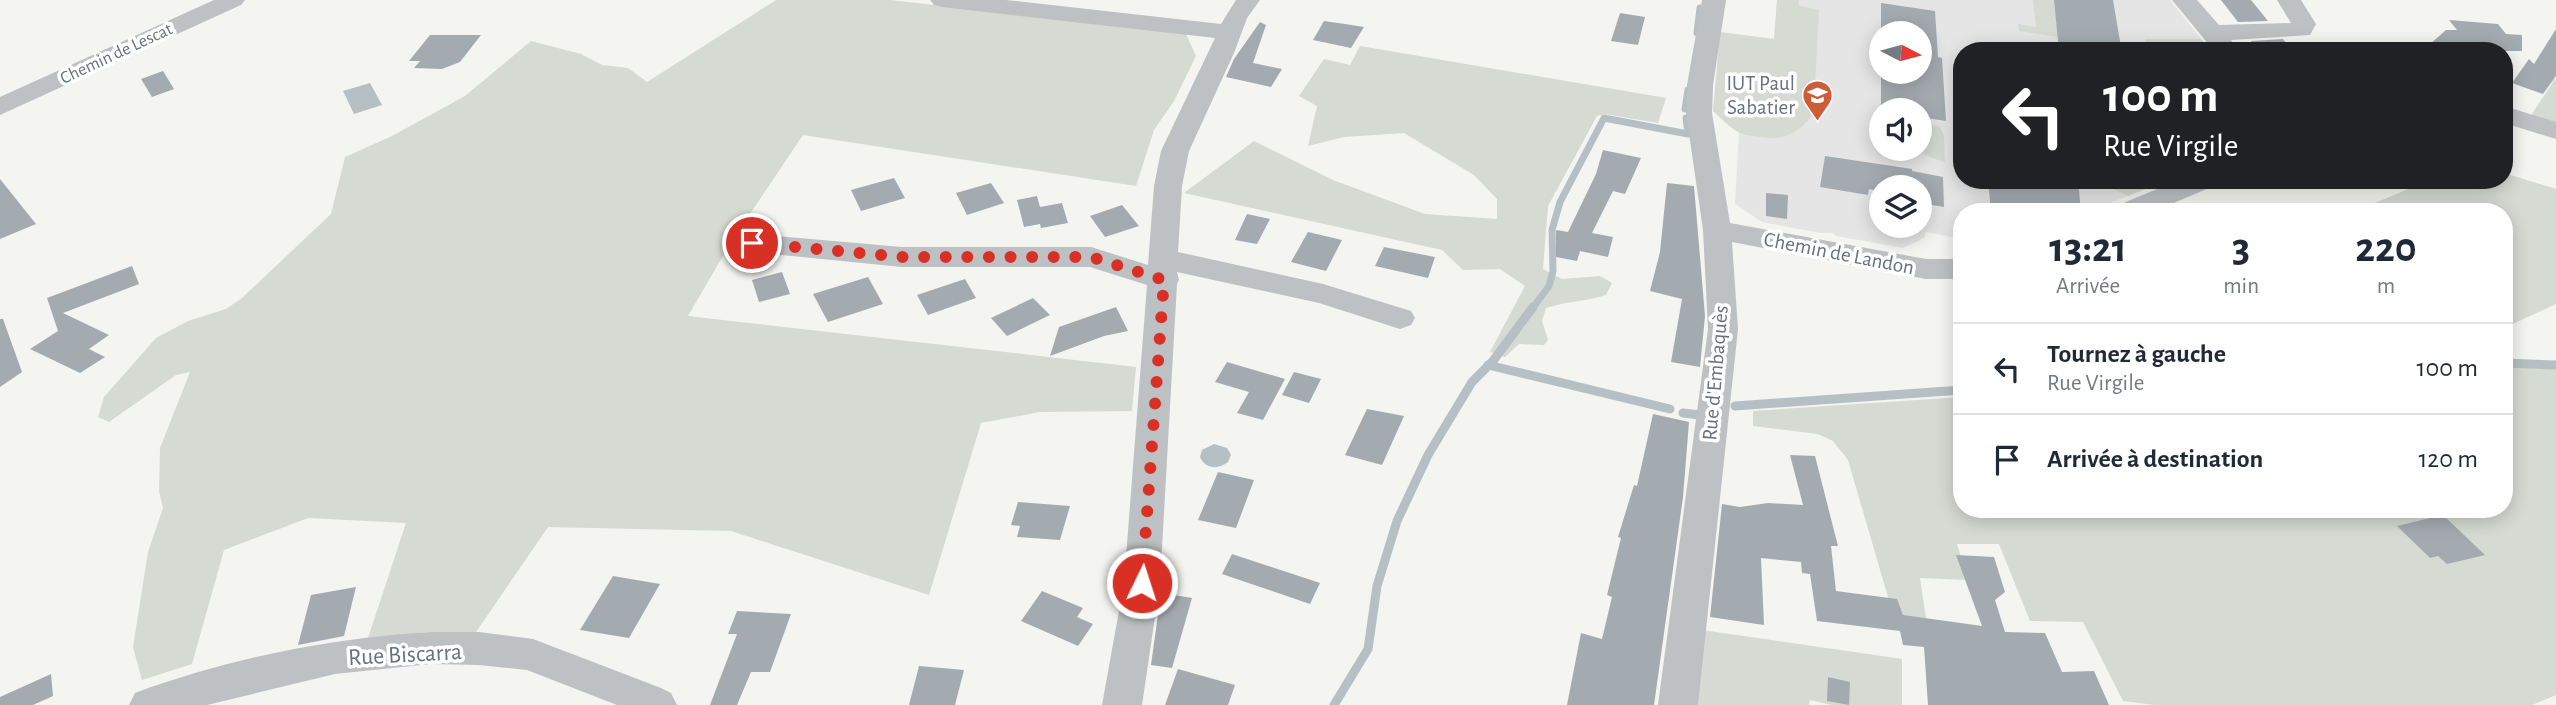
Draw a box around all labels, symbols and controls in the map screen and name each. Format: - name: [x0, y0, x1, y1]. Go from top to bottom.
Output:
- street label: Chemin de Lescat: [57, 20, 176, 88]
- north arrow: [1869, 21, 1932, 84]
- map controls: [1869, 21, 1932, 238]
- icon: left: [1988, 70, 2079, 161]
- text: 100 m: [2103, 72, 2219, 121]
- place label: IUT Paul Sabatier: [1726, 73, 1795, 118]
- school or university icon: IUT Paul Sabatier: [1801, 78, 1835, 122]
- button: sound: [1869, 98, 1932, 161]
- text: Rue Virgile: [2103, 130, 2239, 162]
- button: layers: [1869, 175, 1932, 238]
- pin: [722, 213, 782, 273]
- icon: arrive: [733, 224, 771, 262]
- text: 13:21: [2049, 227, 2127, 269]
- text: 3: [2232, 227, 2250, 269]
- text: 220: [2355, 227, 2417, 269]
- street label: Chemin de Landon: [1762, 229, 1916, 278]
- text: Arrivée: [2056, 275, 2120, 298]
- text: min: [2223, 275, 2259, 298]
- text: m: [2377, 275, 2395, 298]
- street label: Rue d'Embaquès: [1699, 305, 1732, 441]
- text: Tournez à gauche: [2047, 341, 2226, 367]
- icon: left: [1988, 350, 2026, 388]
- text: 100 m: [2417, 355, 2478, 381]
- text: Rue Virgile: [2047, 372, 2144, 395]
- icon: arrive: [1988, 441, 2026, 479]
- text: Arrivée à destination: [2047, 446, 2263, 472]
- text: 120 m: [2418, 446, 2478, 472]
- position arrow: [1105, 546, 1179, 620]
- street label: Rue Biscarra: [348, 640, 463, 670]

